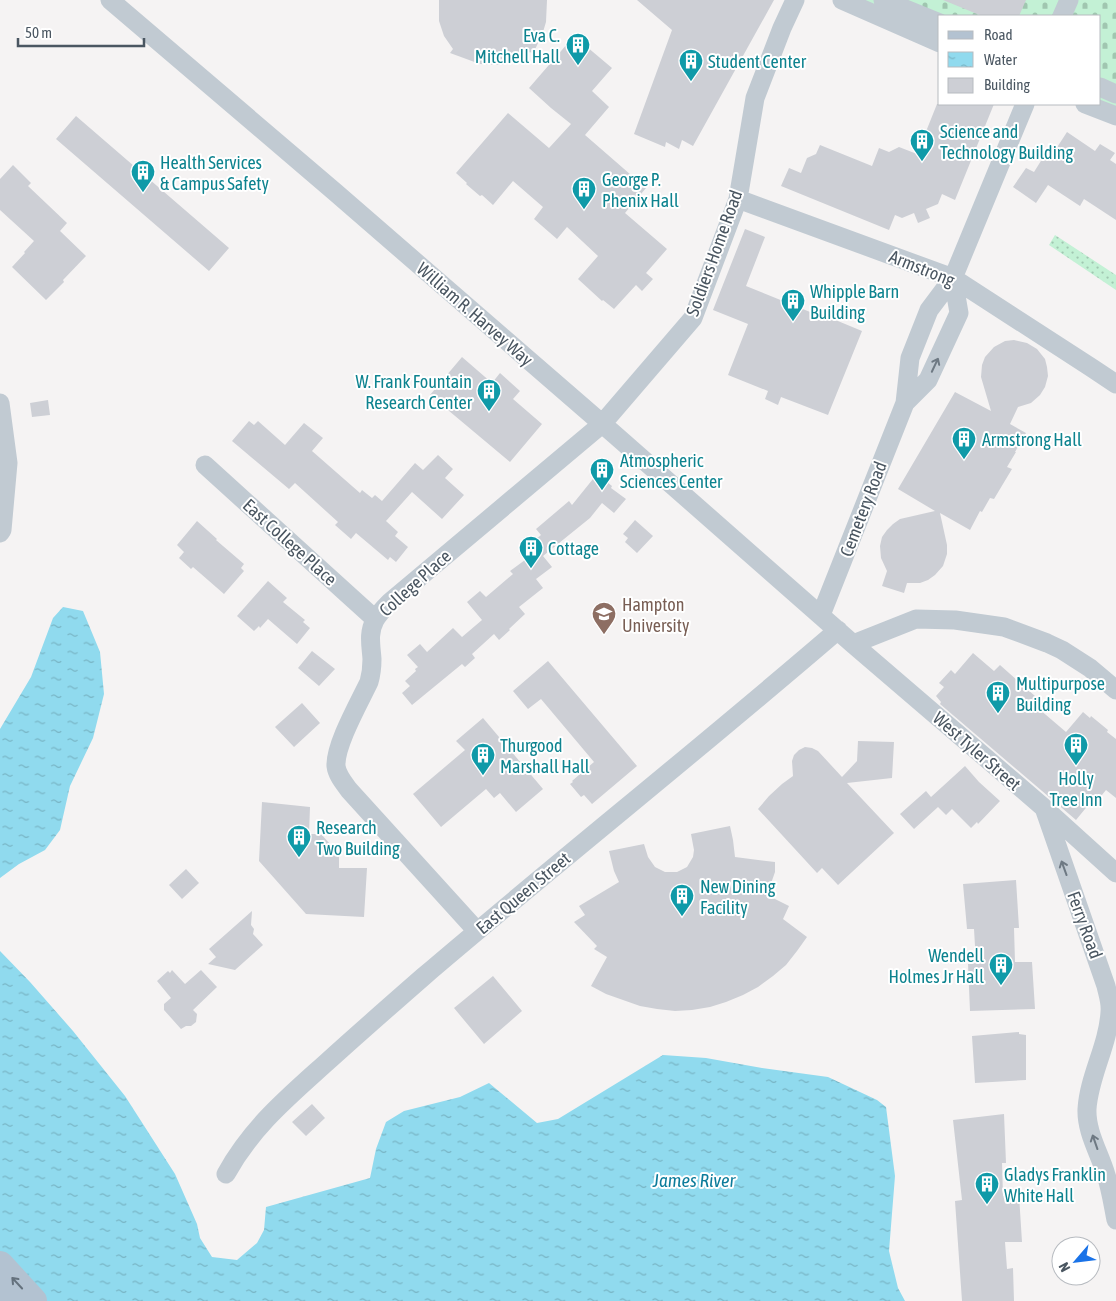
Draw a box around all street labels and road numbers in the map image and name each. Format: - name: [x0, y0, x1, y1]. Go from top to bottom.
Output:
- street label: Soldiers Home Road: [681, 187, 747, 319]
- street label: Armstrong: [886, 245, 958, 291]
- street label: William R. Harvey Way: [413, 258, 537, 370]
- street label: Cemetery Road: [835, 458, 891, 560]
- street label: East College Place: [239, 494, 341, 590]
- street label: College Place: [375, 545, 455, 621]
- street label: West Tyler Street: [929, 707, 1025, 795]
- street label: East Queen Street: [472, 848, 574, 938]
- street label: Ferry Road: [1063, 889, 1107, 961]

